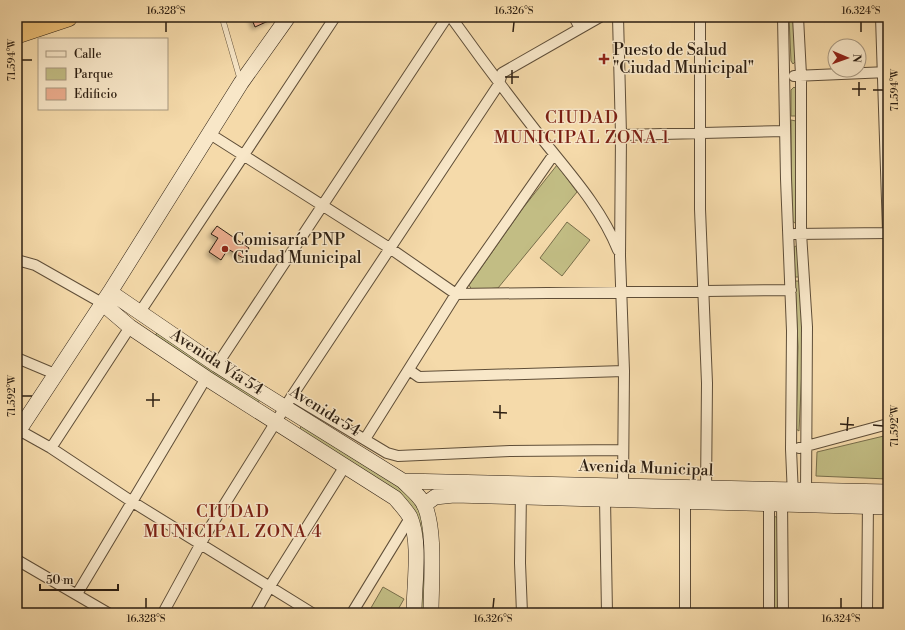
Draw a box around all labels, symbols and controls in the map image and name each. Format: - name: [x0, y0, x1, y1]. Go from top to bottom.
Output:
- text: 16.328°S: [147, 5, 186, 17]
- text: 16.326°S: [495, 5, 534, 17]
- text: 16.324°S: [842, 5, 881, 17]
- text: 71.594°W: [6, 38, 18, 81]
- legend: [38, 38, 168, 110]
- north arrow: [827, 38, 867, 78]
- place label: Puesto de Salud "Ciudad Municipal": [613, 40, 754, 78]
- text: Calle: [74, 47, 101, 62]
- marker: Puesto de Salud "Ciudad Municipal": [598, 53, 610, 65]
- text: N: [849, 54, 863, 63]
- text: Parque: [74, 67, 113, 82]
- text: 71.594°W: [889, 68, 901, 111]
- text: Edificio: [74, 87, 117, 102]
- district label: CIUDAD MUNICIPAL ZONA 1: [494, 107, 670, 149]
- place label: Comisaría PNP Ciudad Municipal: [233, 230, 362, 268]
- marker: Comisaría PNP Ciudad Municipal: [220, 244, 230, 254]
- street label: Avenida Vía 54: [166, 324, 268, 400]
- text: 71.592°W: [6, 374, 18, 417]
- street label: Avenida 54: [285, 381, 365, 441]
- text: 71.592°W: [889, 404, 901, 447]
- street label: Avenida Municipal: [577, 456, 714, 480]
- district label: CIUDAD MUNICIPAL ZONA 4: [143, 501, 323, 543]
- scale bar: [40, 566, 118, 592]
- text: 50 m: [46, 573, 74, 588]
- text: 16.328°S: [127, 613, 166, 625]
- text: 16.326°S: [474, 613, 513, 625]
- text: 16.324°S: [822, 613, 861, 625]

